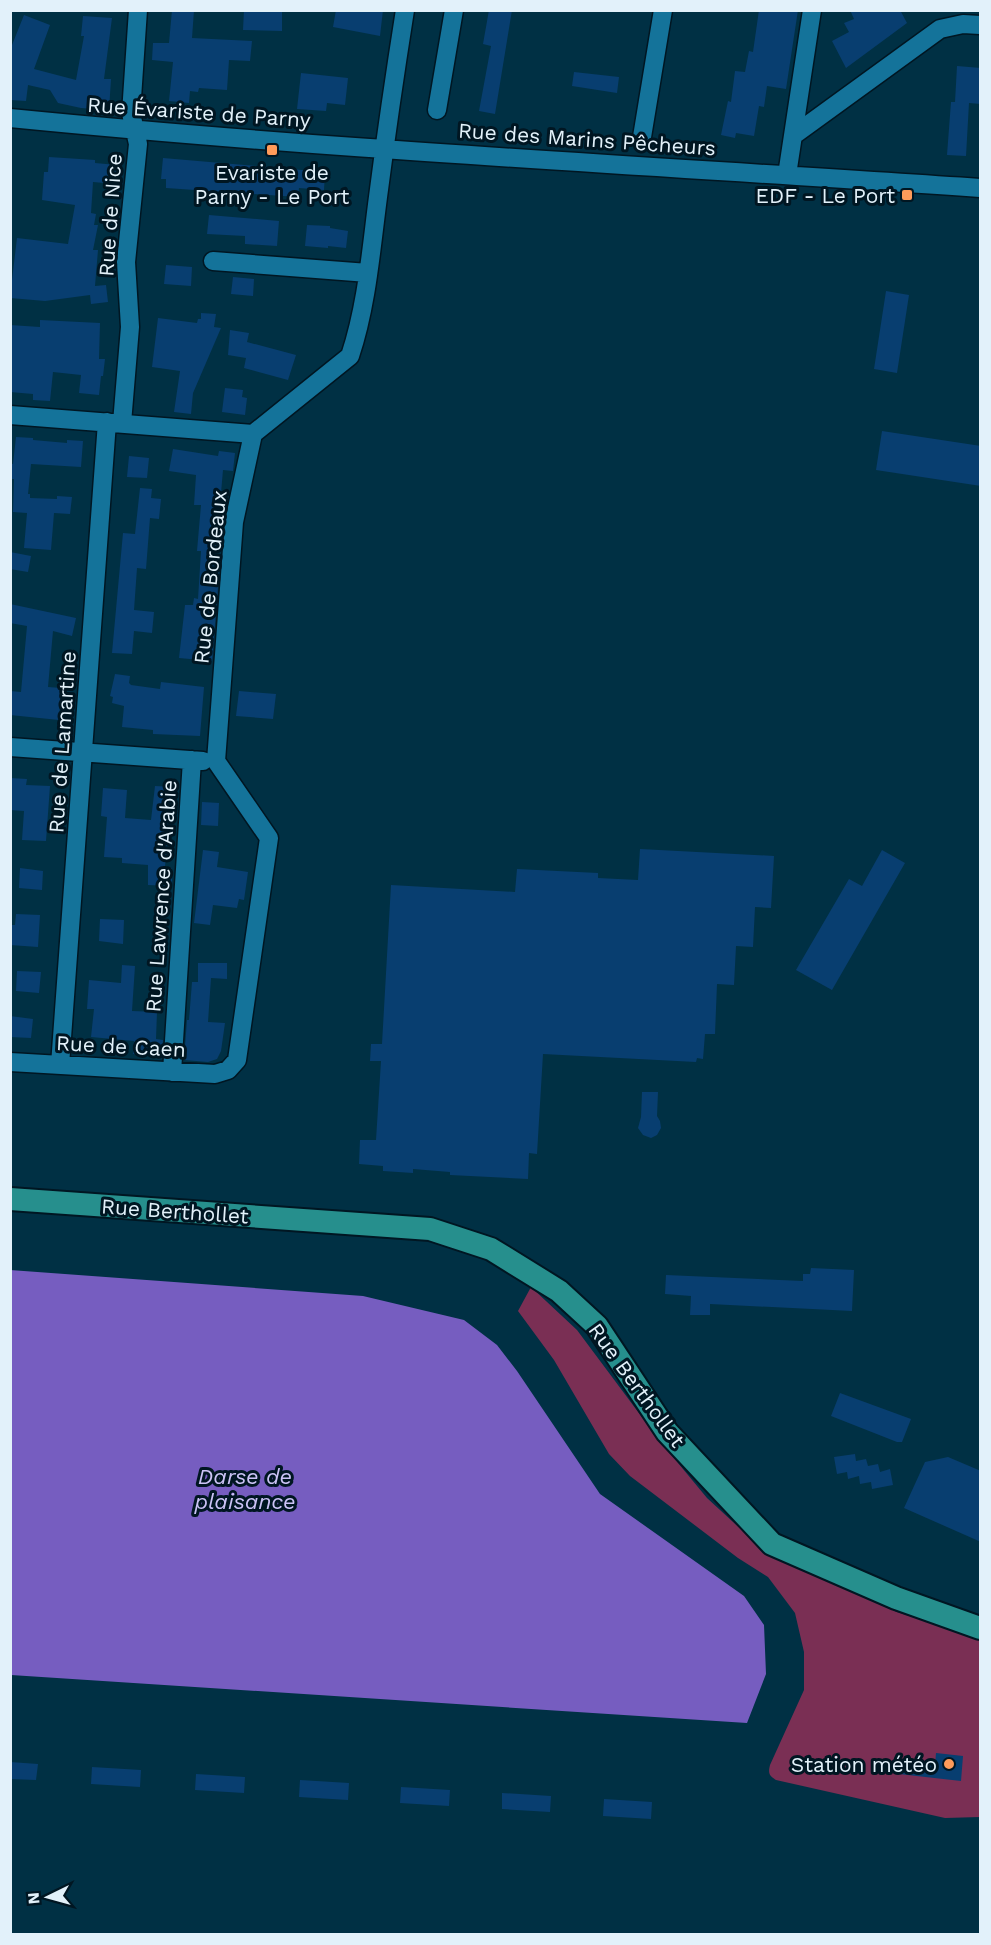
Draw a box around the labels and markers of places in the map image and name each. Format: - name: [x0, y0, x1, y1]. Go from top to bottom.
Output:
- marker: Evariste de Parny - Le Port: [265, 143, 279, 157]
- place label: Evariste de Parny - Le Port: [195, 160, 350, 209]
- place label: EDF - Le Port: [756, 183, 895, 208]
- marker: EDF - Le Port: [900, 188, 914, 202]
- place label: Station météo: [791, 1752, 937, 1777]
- marker: Station météo: [942, 1757, 956, 1771]

